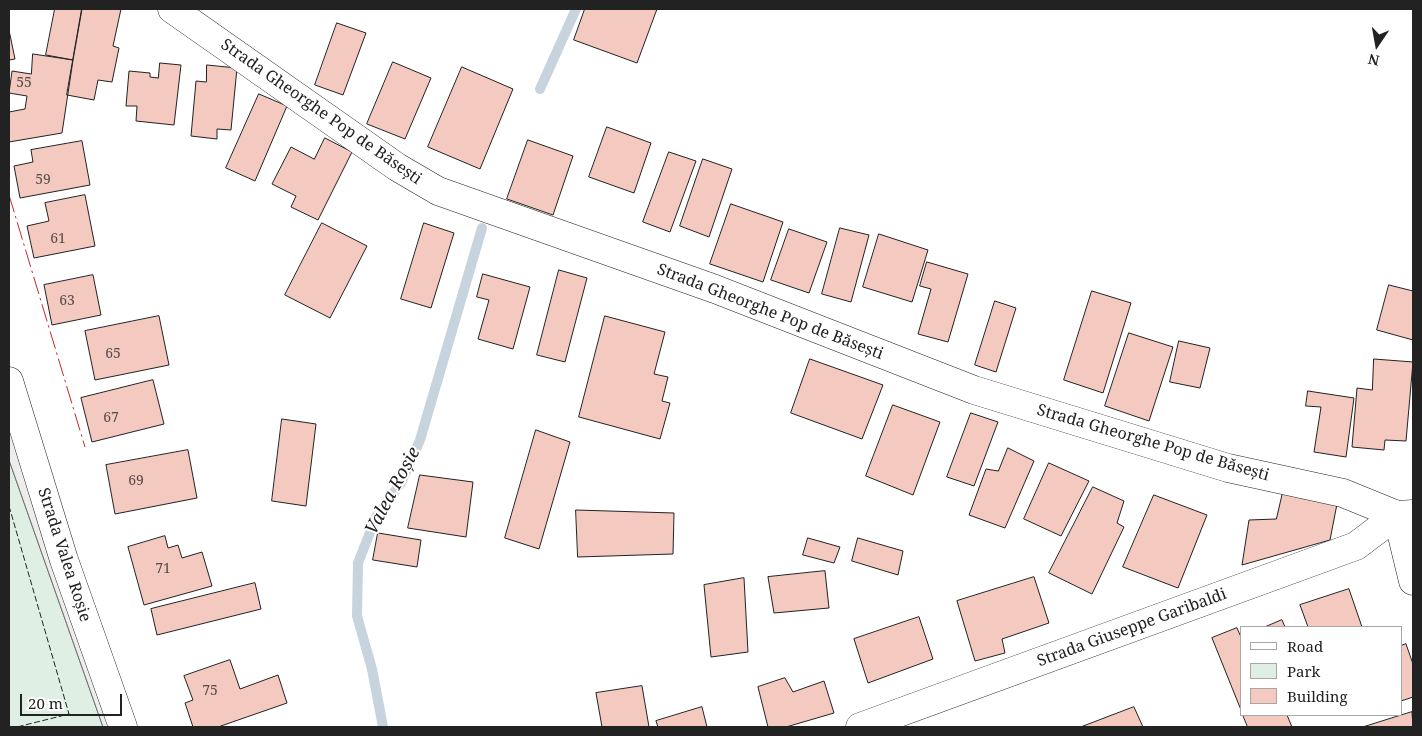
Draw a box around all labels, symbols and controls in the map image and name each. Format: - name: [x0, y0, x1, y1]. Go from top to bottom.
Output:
- north arrow: [1352, 20, 1402, 70]
- street label: Strada Gheorghe Pop de Băsești: [217, 35, 425, 189]
- text: N: [1366, 50, 1381, 71]
- house number: 55: [16, 75, 32, 91]
- house number: 59: [35, 172, 51, 188]
- house number: 61: [50, 231, 66, 247]
- street label: Strada Gheorghe Pop de Băsești: [654, 260, 886, 364]
- house number: 63: [59, 293, 75, 309]
- house number: 65: [105, 346, 121, 362]
- street label: Strada Gheorghe Pop de Băsești: [1035, 401, 1271, 485]
- house number: 67: [103, 410, 119, 426]
- water label: Valea Roșie: [361, 444, 425, 538]
- house number: 69: [128, 473, 144, 489]
- street label: Strada Valea Roșie: [33, 486, 95, 624]
- house number: 71: [155, 561, 171, 577]
- street label: Strada Giuseppe Garibaldi: [1035, 585, 1229, 671]
- legend: [1240, 626, 1402, 716]
- text: Road: [1287, 636, 1323, 656]
- text: Park: [1287, 661, 1320, 681]
- house number: 75: [202, 683, 218, 699]
- scale bar: [22, 684, 125, 716]
- text: Building: [1287, 686, 1348, 706]
- text: 20 m: [28, 693, 63, 713]

